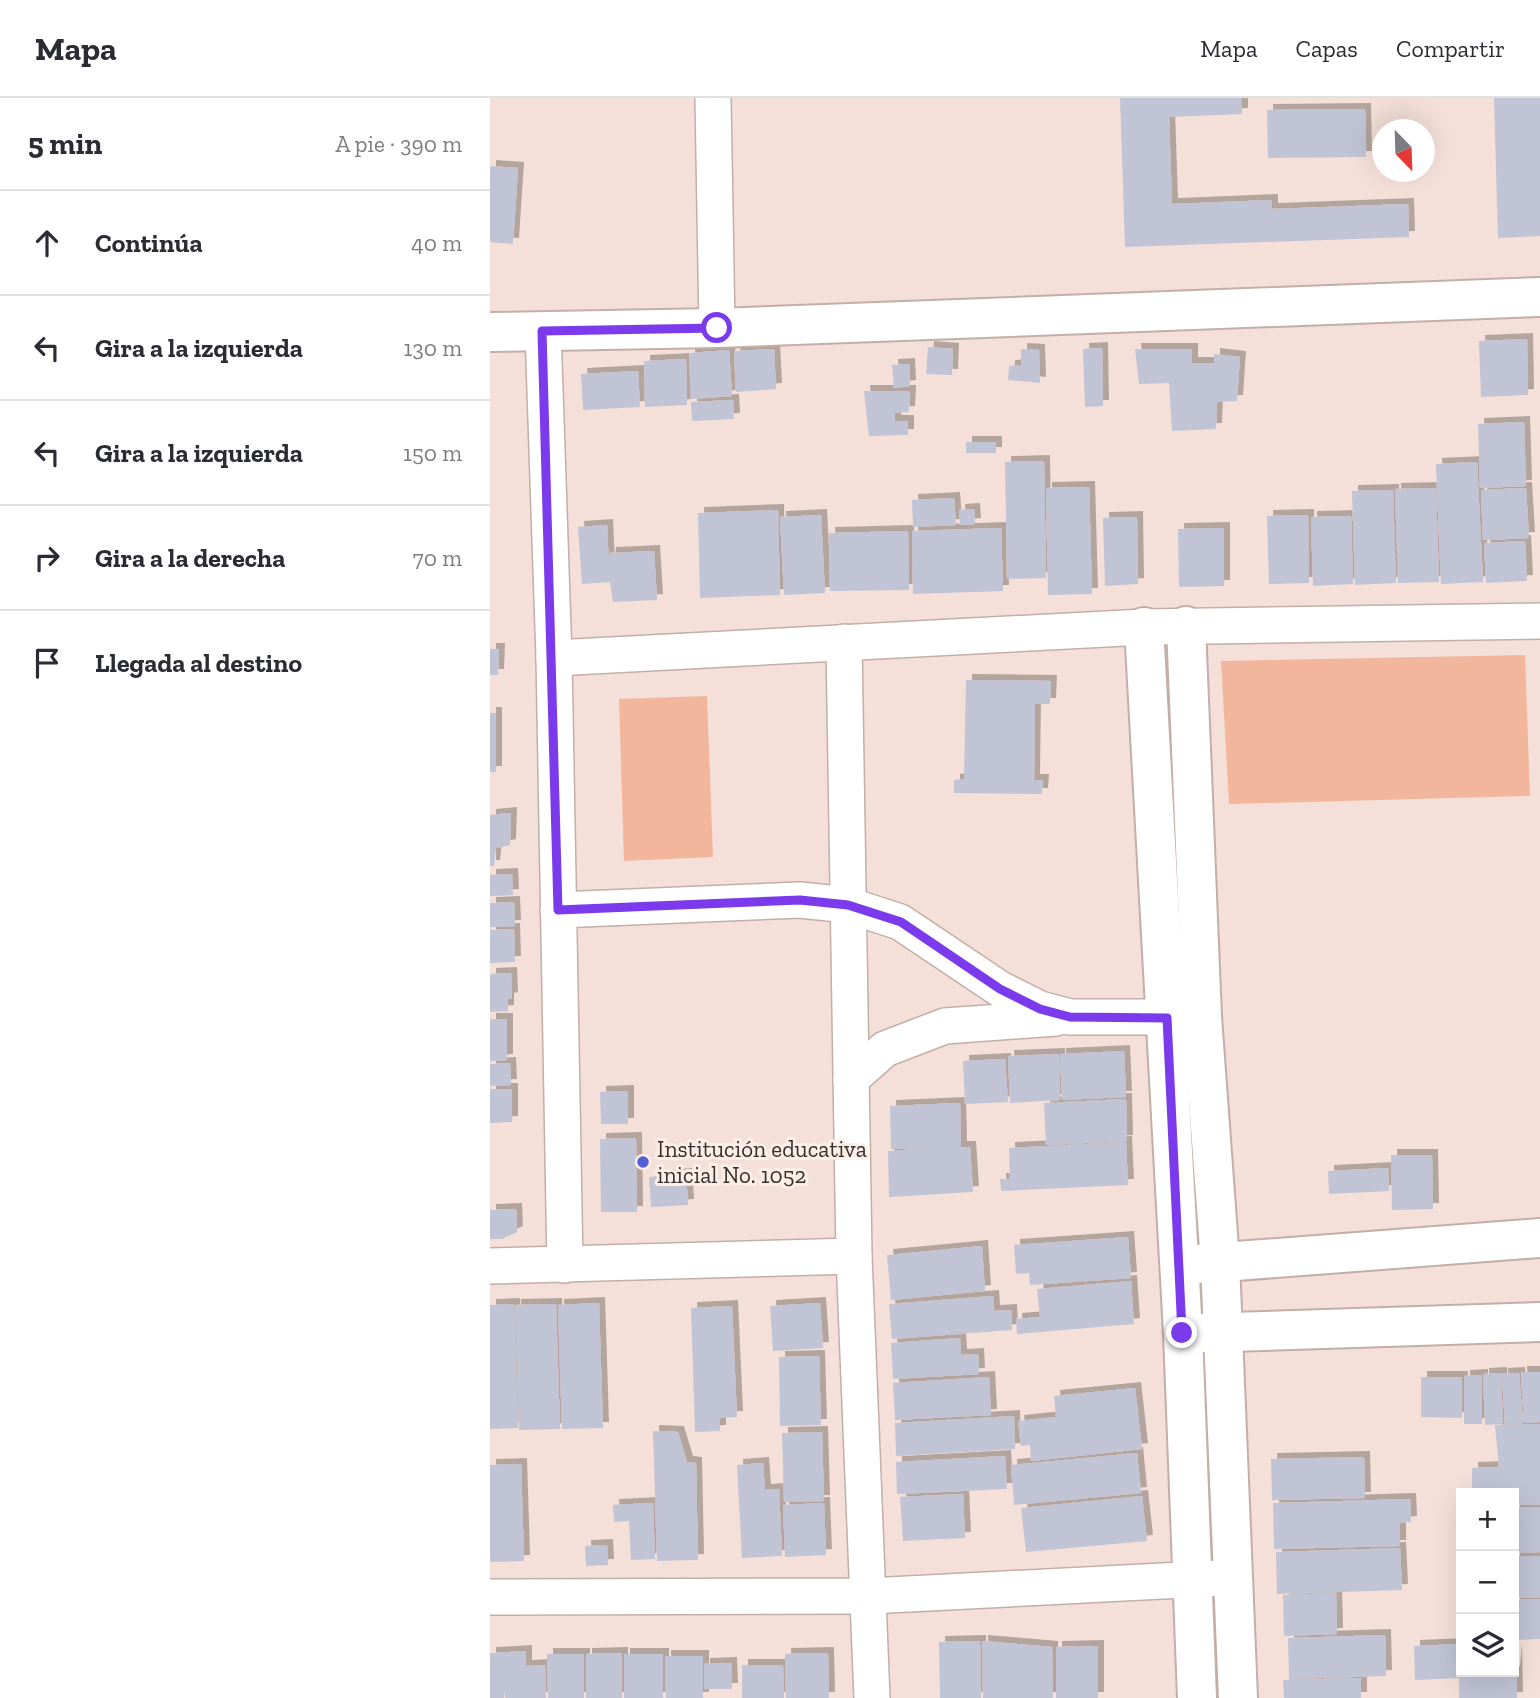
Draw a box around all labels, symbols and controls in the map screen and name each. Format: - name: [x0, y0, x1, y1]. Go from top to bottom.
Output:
- text: Mapa: [35, 29, 117, 68]
- text: Mapa: [1200, 34, 1257, 63]
- text: Capas: [1295, 34, 1358, 63]
- text: Compartir: [1396, 34, 1505, 63]
- north arrow: [1372, 119, 1435, 182]
- text: 5 min: [28, 126, 102, 162]
- text: A pie · 390 m: [335, 130, 462, 158]
- icon: ahead: [28, 224, 66, 262]
- text: Continúa: [95, 227, 203, 259]
- text: 40 m: [411, 229, 462, 257]
- route start: [701, 312, 732, 343]
- icon: left: [28, 329, 66, 367]
- text: Gira a la izquierda: [95, 332, 303, 364]
- text: 130 m: [404, 334, 462, 362]
- icon: left: [28, 434, 66, 472]
- text: Gira a la izquierda: [95, 437, 303, 469]
- text: 150 m: [403, 439, 462, 467]
- icon: right: [28, 539, 66, 577]
- text: Gira a la derecha: [95, 542, 285, 574]
- text: 70 m: [413, 544, 462, 572]
- icon: arrive: [28, 644, 66, 682]
- text: Llegada al destino: [95, 647, 302, 679]
- place label: Institución educativa inicial No. 1052: [657, 1135, 867, 1189]
- marker: Institución educativa inicial No. 1052: [635, 1154, 651, 1170]
- route end: [1166, 1317, 1197, 1348]
- map controls: [1456, 1488, 1519, 1677]
- button: +: [1456, 1488, 1519, 1551]
- button: −: [1456, 1551, 1519, 1614]
- button: layers: [1456, 1614, 1519, 1677]

